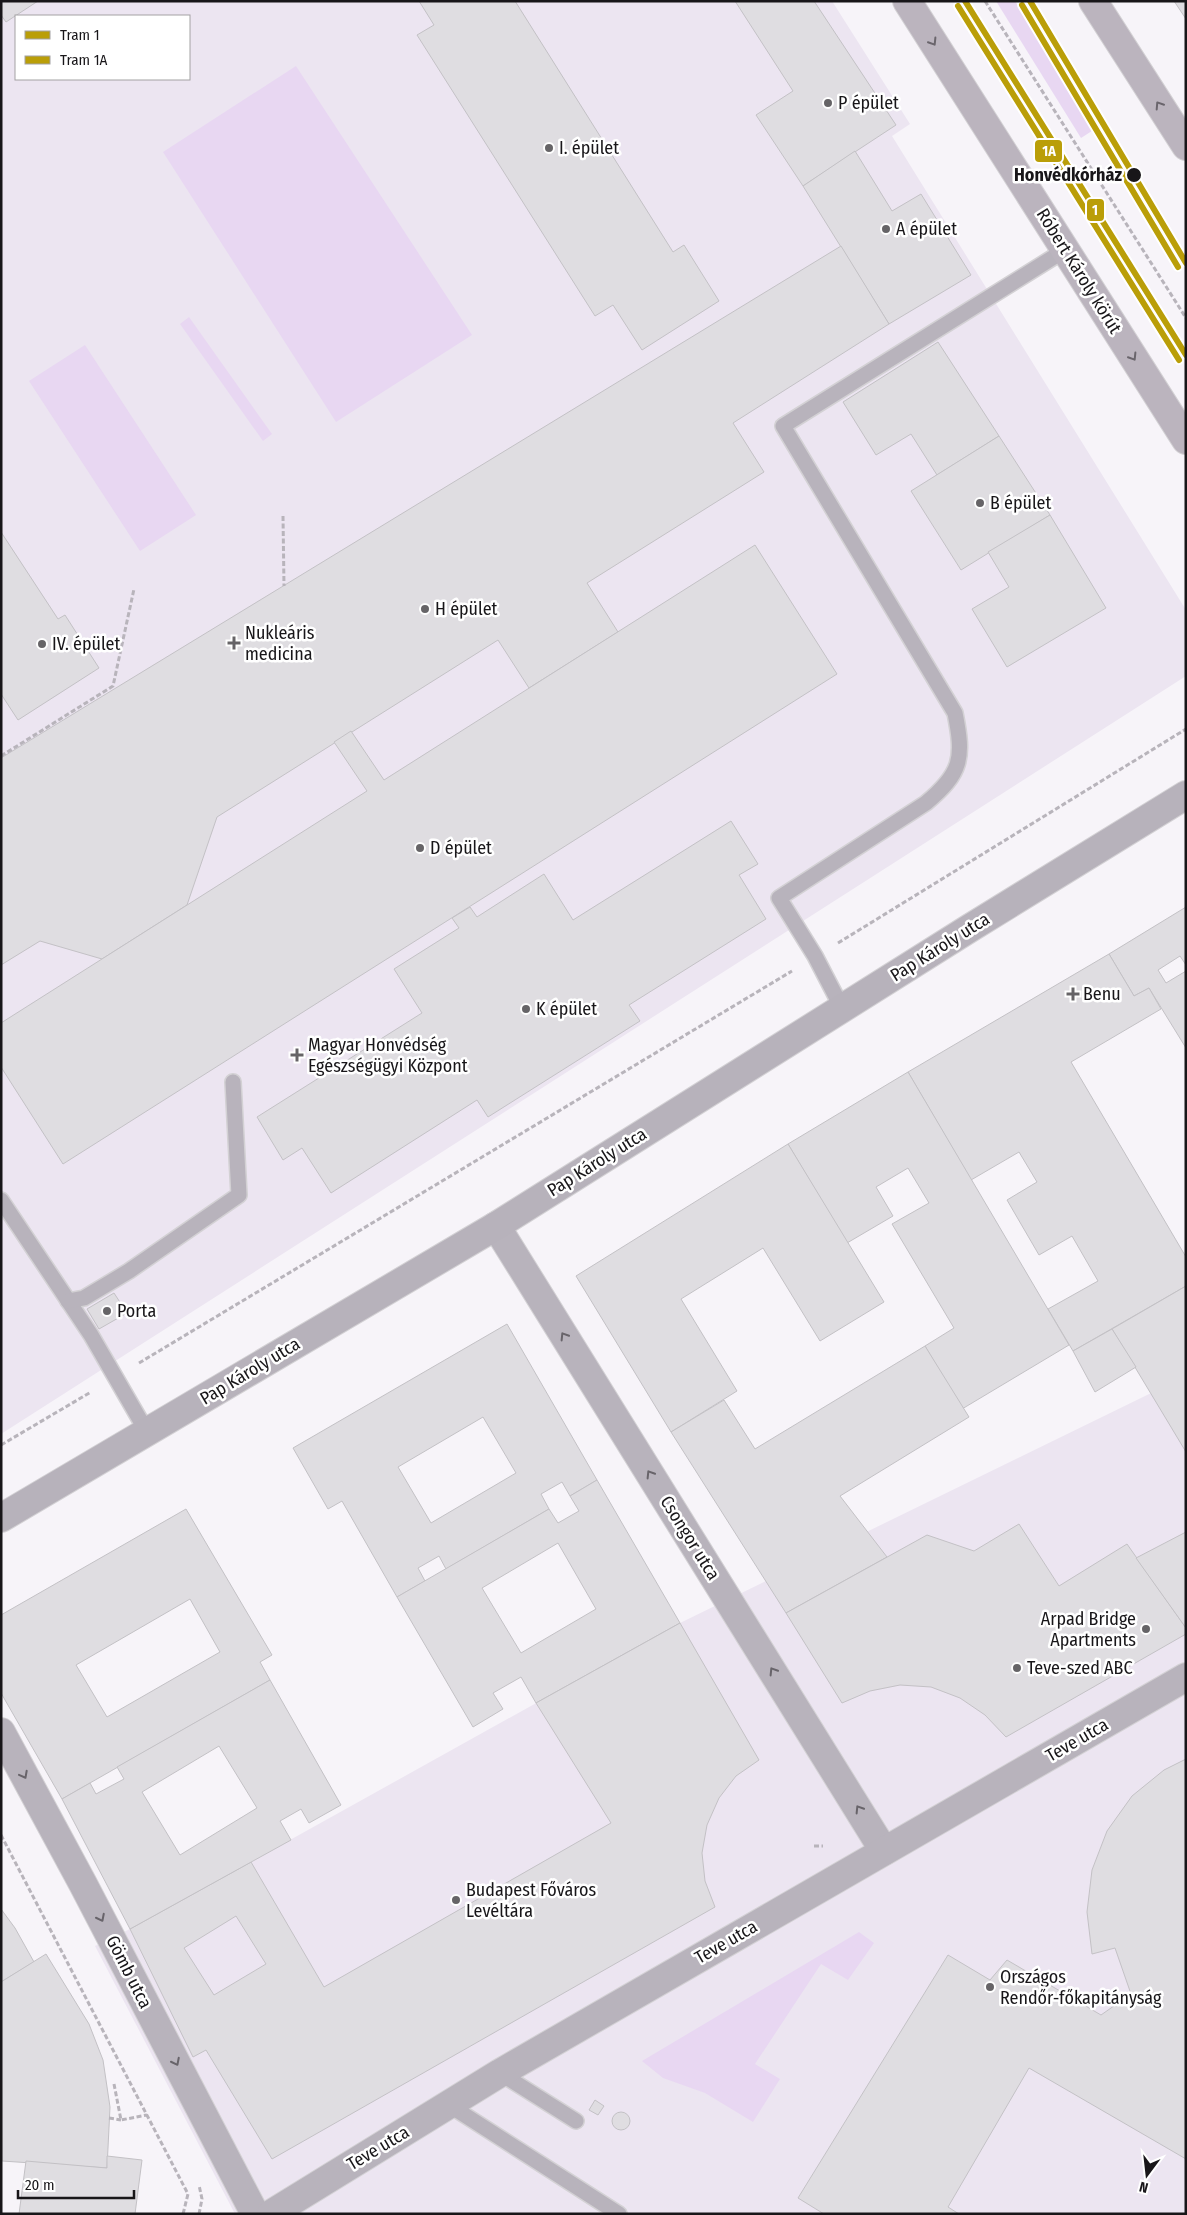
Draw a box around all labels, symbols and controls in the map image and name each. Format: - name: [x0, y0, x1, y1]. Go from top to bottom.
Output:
- legend: [15, 15, 190, 80]
- text: Tram 1: [60, 26, 100, 44]
- one-way arrow: [927, 37, 936, 46]
- text: Tram 1A: [60, 51, 108, 69]
- place label: P épület: [838, 92, 899, 114]
- marker: P épület: [822, 97, 834, 109]
- one-way arrow: [1156, 102, 1166, 111]
- place label: I. épület: [559, 137, 619, 159]
- line badge: 1A: [1034, 139, 1063, 163]
- marker: I. épület: [543, 142, 555, 154]
- text: 1A: [1042, 143, 1056, 160]
- place label: Honvédkórház: [1014, 164, 1122, 186]
- marker: Honvédkórház: [1125, 166, 1143, 184]
- line badge: 1: [1086, 198, 1105, 222]
- text: 1: [1092, 202, 1098, 219]
- street label: Róbert Károly körút: [1032, 204, 1126, 338]
- place label: A épület: [896, 218, 957, 240]
- marker: A épület: [880, 223, 892, 235]
- one-way arrow: [1127, 351, 1136, 360]
- place label: B épület: [990, 492, 1052, 514]
- marker: B épület: [974, 497, 986, 509]
- place label: H épület: [435, 598, 498, 620]
- marker: H épület: [419, 603, 431, 615]
- place label: Nukleáris medicina: [245, 622, 315, 665]
- place label: IV. épület: [52, 633, 120, 655]
- marker: Nukleáris medicina: [227, 636, 241, 650]
- marker: IV. épület: [36, 638, 48, 650]
- place label: D épület: [430, 837, 492, 859]
- marker: D épület: [414, 842, 426, 854]
- street label: Pap Károly utca: [886, 908, 994, 986]
- place label: Benu: [1083, 983, 1121, 1005]
- marker: Benu: [1067, 988, 1079, 1000]
- place label: K épület: [536, 998, 597, 1020]
- marker: K épület: [520, 1003, 532, 1015]
- place label: Magyar Honvédség Egészségügyi Központ: [308, 1034, 468, 1077]
- marker: Magyar Honvédség Egészségügyi Központ: [290, 1048, 304, 1062]
- street label: Pap Károly utca: [543, 1123, 651, 1201]
- place label: Porta: [117, 1300, 156, 1322]
- marker: Porta: [101, 1305, 113, 1317]
- street label: Pap Károly utca: [196, 1332, 304, 1409]
- one-way arrow: [561, 1333, 571, 1342]
- one-way arrow: [647, 1470, 656, 1480]
- street label: Csongor utca: [655, 1492, 725, 1584]
- place label: Arpad Bridge Apartments: [1041, 1608, 1136, 1651]
- marker: Arpad Bridge Apartments: [1140, 1623, 1152, 1635]
- place label: Teve-szed ABC: [1027, 1657, 1133, 1679]
- marker: Teve-szed ABC: [1011, 1662, 1023, 1674]
- one-way arrow: [769, 1668, 779, 1677]
- street label: Teve utca: [1042, 1713, 1112, 1767]
- one-way arrow: [18, 1769, 28, 1778]
- one-way arrow: [855, 1806, 865, 1815]
- place label: Budapest Főváros Levéltára: [466, 1879, 596, 1922]
- marker: Budapest Főváros Levéltára: [450, 1894, 462, 1906]
- one-way arrow: [95, 1913, 105, 1922]
- street label: Teve utca: [691, 1915, 761, 1969]
- street label: Gömb utca: [101, 1932, 157, 2012]
- place label: Országos Rendőr-főkapitányság: [1000, 1966, 1162, 2009]
- marker: Országos Rendőr-főkapitányság: [984, 1981, 996, 1993]
- one-way arrow: [170, 2057, 180, 2066]
- street label: Teve utca: [343, 2121, 413, 2175]
- north arrow: [1122, 2150, 1172, 2200]
- scale bar: [18, 2168, 134, 2200]
- text: 20 m: [25, 2176, 55, 2194]
- text: N: [1138, 2178, 1150, 2196]

